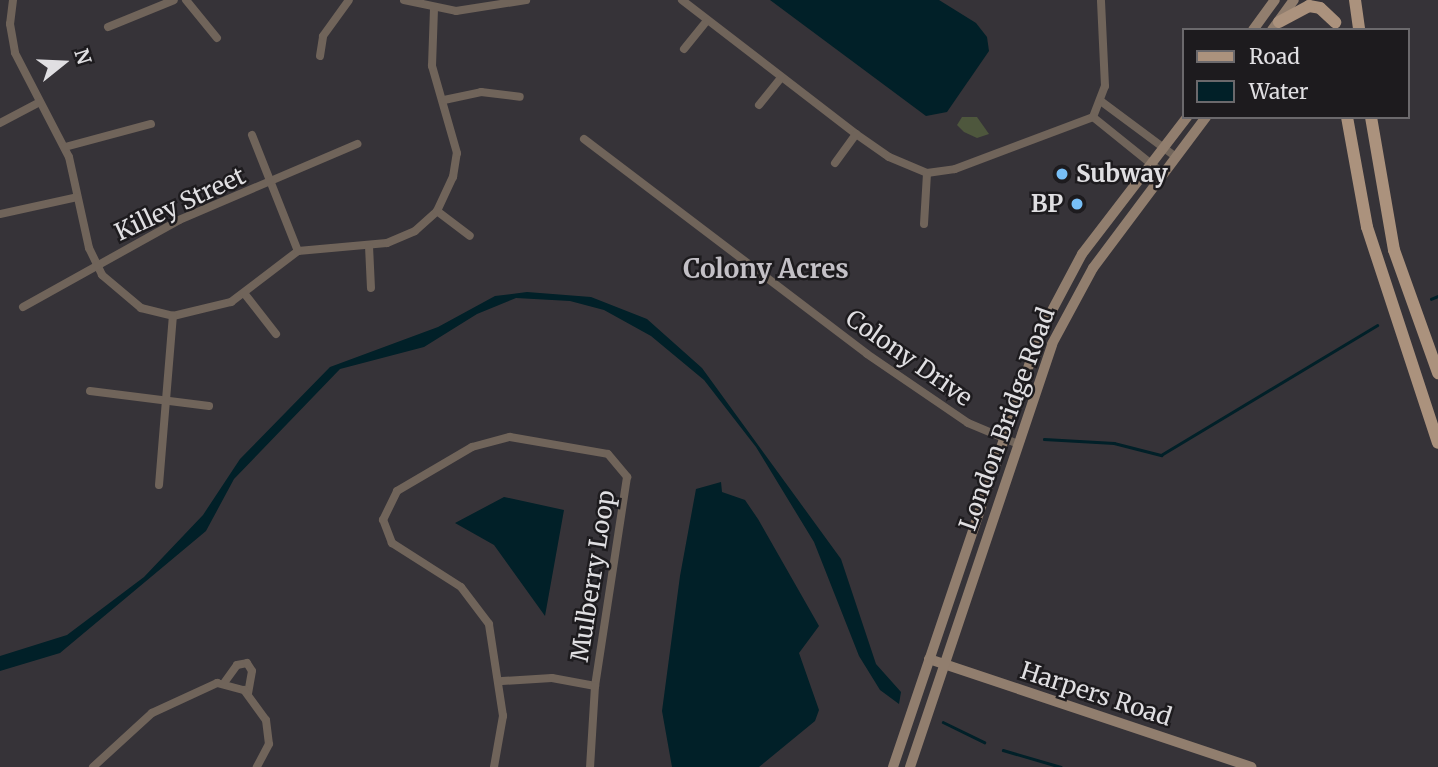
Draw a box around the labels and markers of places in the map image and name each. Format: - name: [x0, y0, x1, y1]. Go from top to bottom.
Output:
- place label: Subway: [1076, 160, 1168, 188]
- marker: Subway: [1054, 166, 1070, 182]
- place label: BP: [1031, 190, 1063, 218]
- marker: BP: [1069, 196, 1085, 212]

